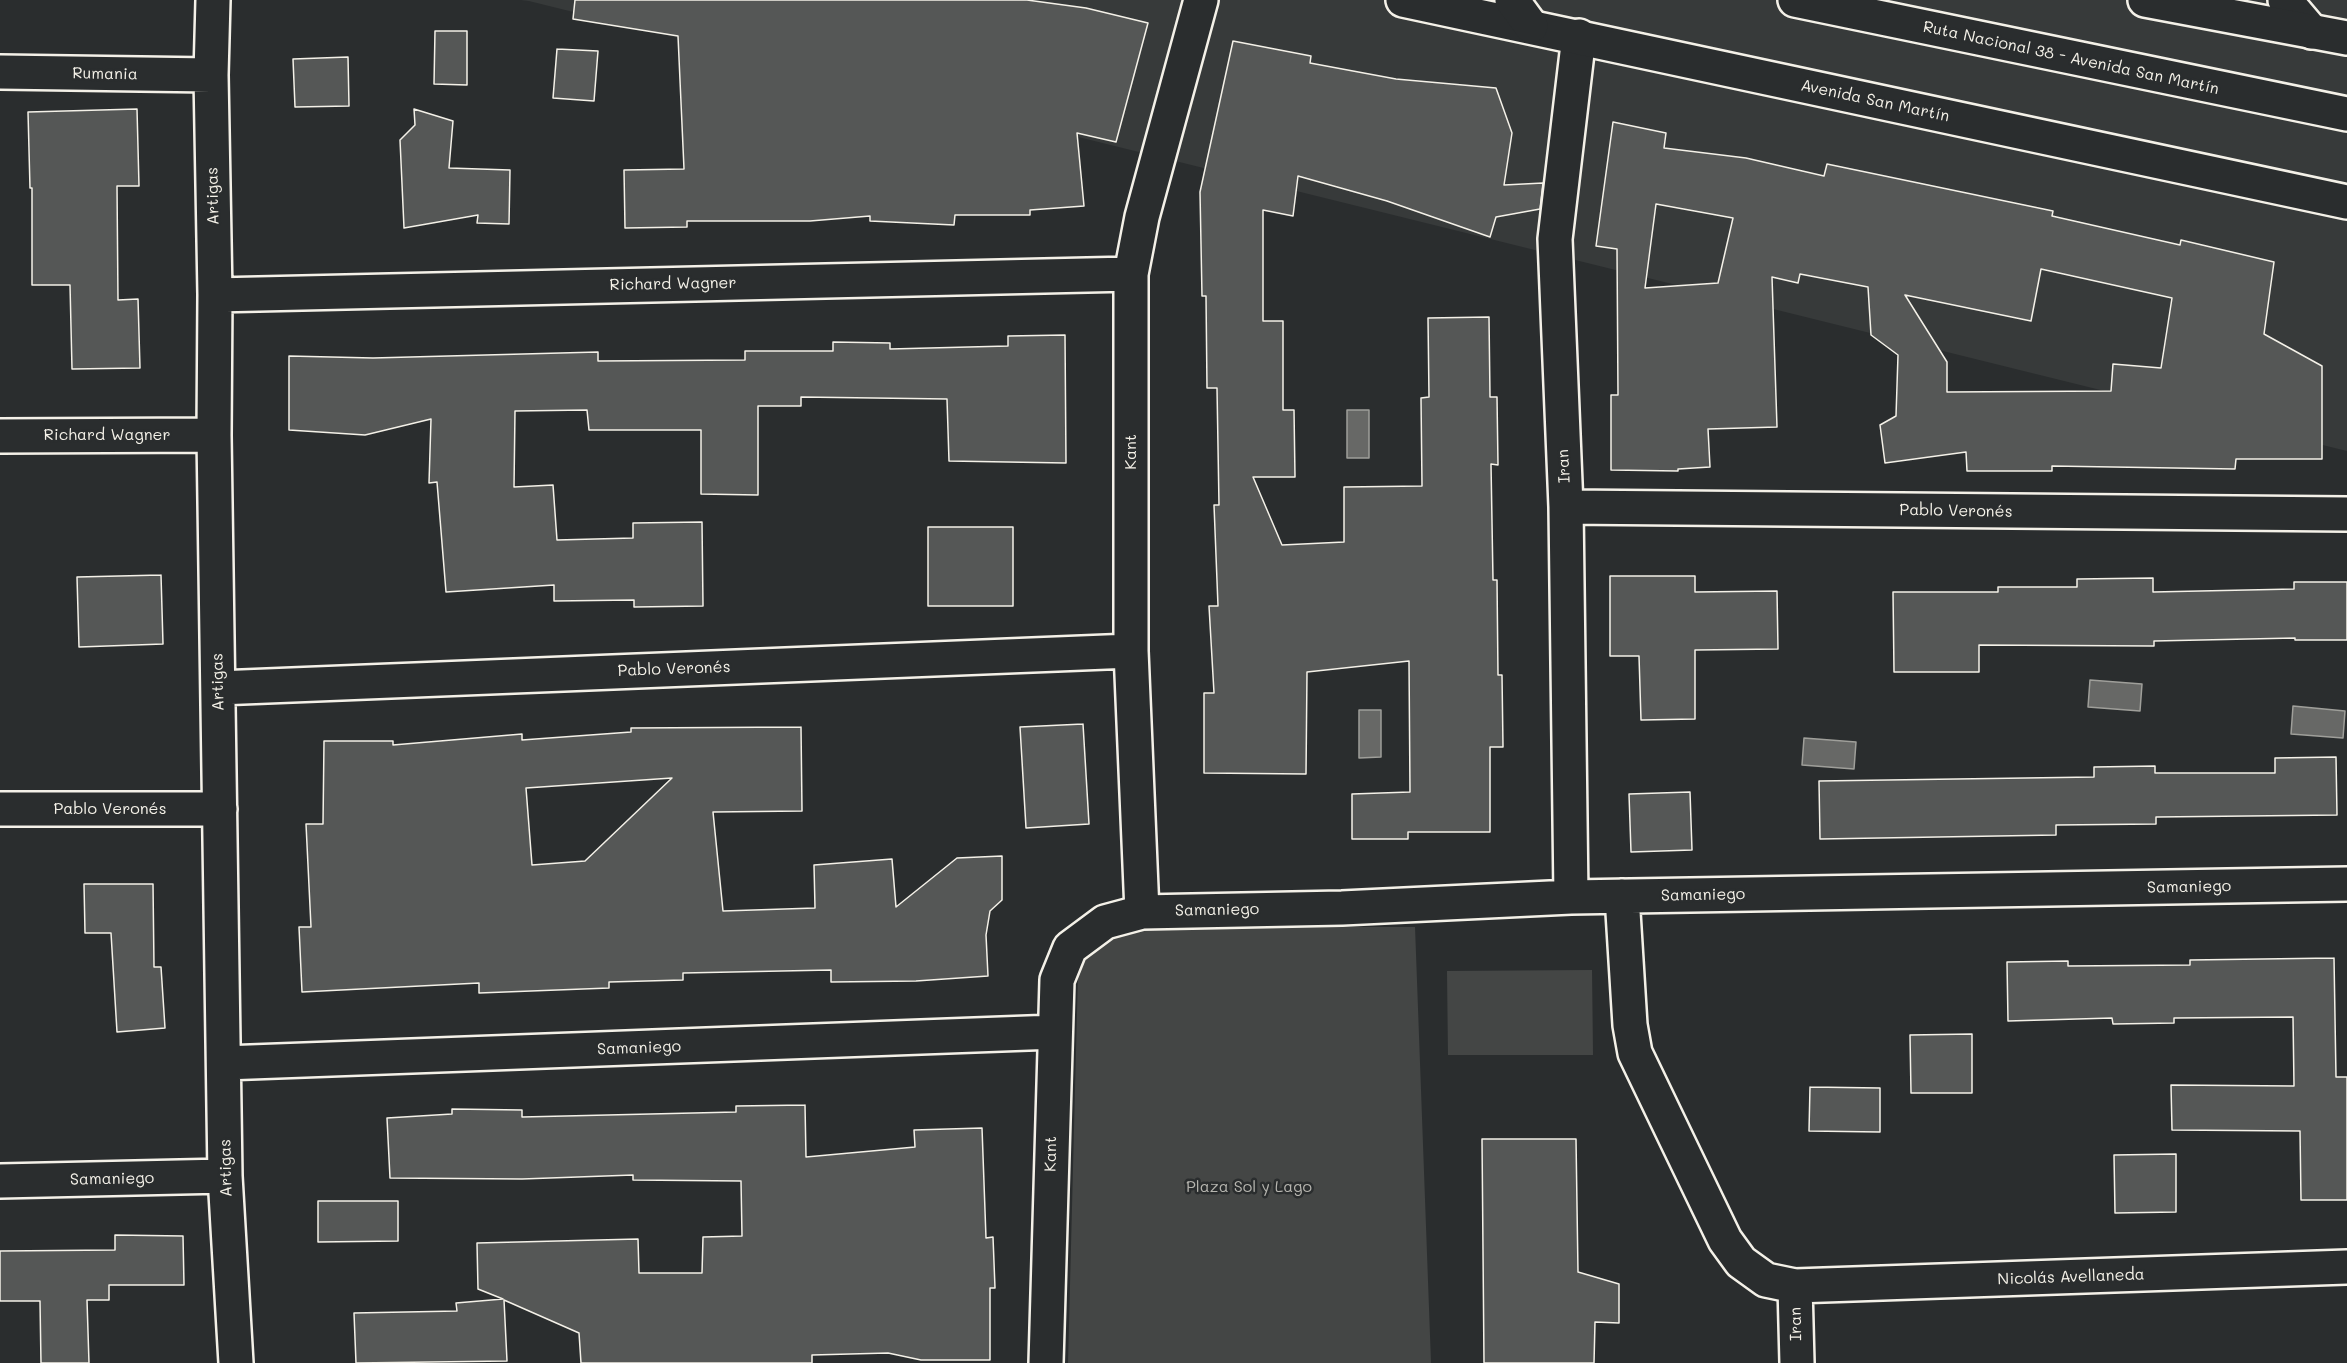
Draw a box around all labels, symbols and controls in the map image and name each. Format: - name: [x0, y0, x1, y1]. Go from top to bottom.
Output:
- street label: Ruta Nacional 38 - Avenida San Martín: [1921, 17, 2221, 99]
- street label: Rumania: [72, 64, 138, 84]
- street label: Avenida San Martín: [1799, 76, 1951, 126]
- street label: Artigas: [203, 167, 223, 225]
- street label: Richard Wagner: [609, 273, 737, 295]
- street label: Richard Wagner: [44, 425, 170, 445]
- street label: Kant: [1121, 434, 1141, 470]
- street label: Iran: [1554, 449, 1574, 483]
- street label: Pablo Veronés: [1899, 500, 2013, 522]
- street label: Artigas: [208, 653, 228, 711]
- street label: Pablo Veronés: [617, 657, 731, 681]
- street label: Pablo Veronés: [53, 799, 167, 819]
- street label: Samaniego: [2147, 877, 2231, 897]
- street label: Samaniego: [1661, 885, 1745, 905]
- street label: Samaniego: [1175, 900, 1259, 920]
- street label: Samaniego: [597, 1037, 681, 1059]
- street label: Kant: [1041, 1136, 1061, 1172]
- street label: Artigas: [216, 1139, 236, 1197]
- street label: Samaniego: [70, 1169, 154, 1189]
- park label: Plaza Sol y Lago: [1186, 1177, 1312, 1197]
- street label: Nicolás Avellaneda: [1997, 1265, 2145, 1289]
- street label: Iran: [1786, 1307, 1806, 1341]

